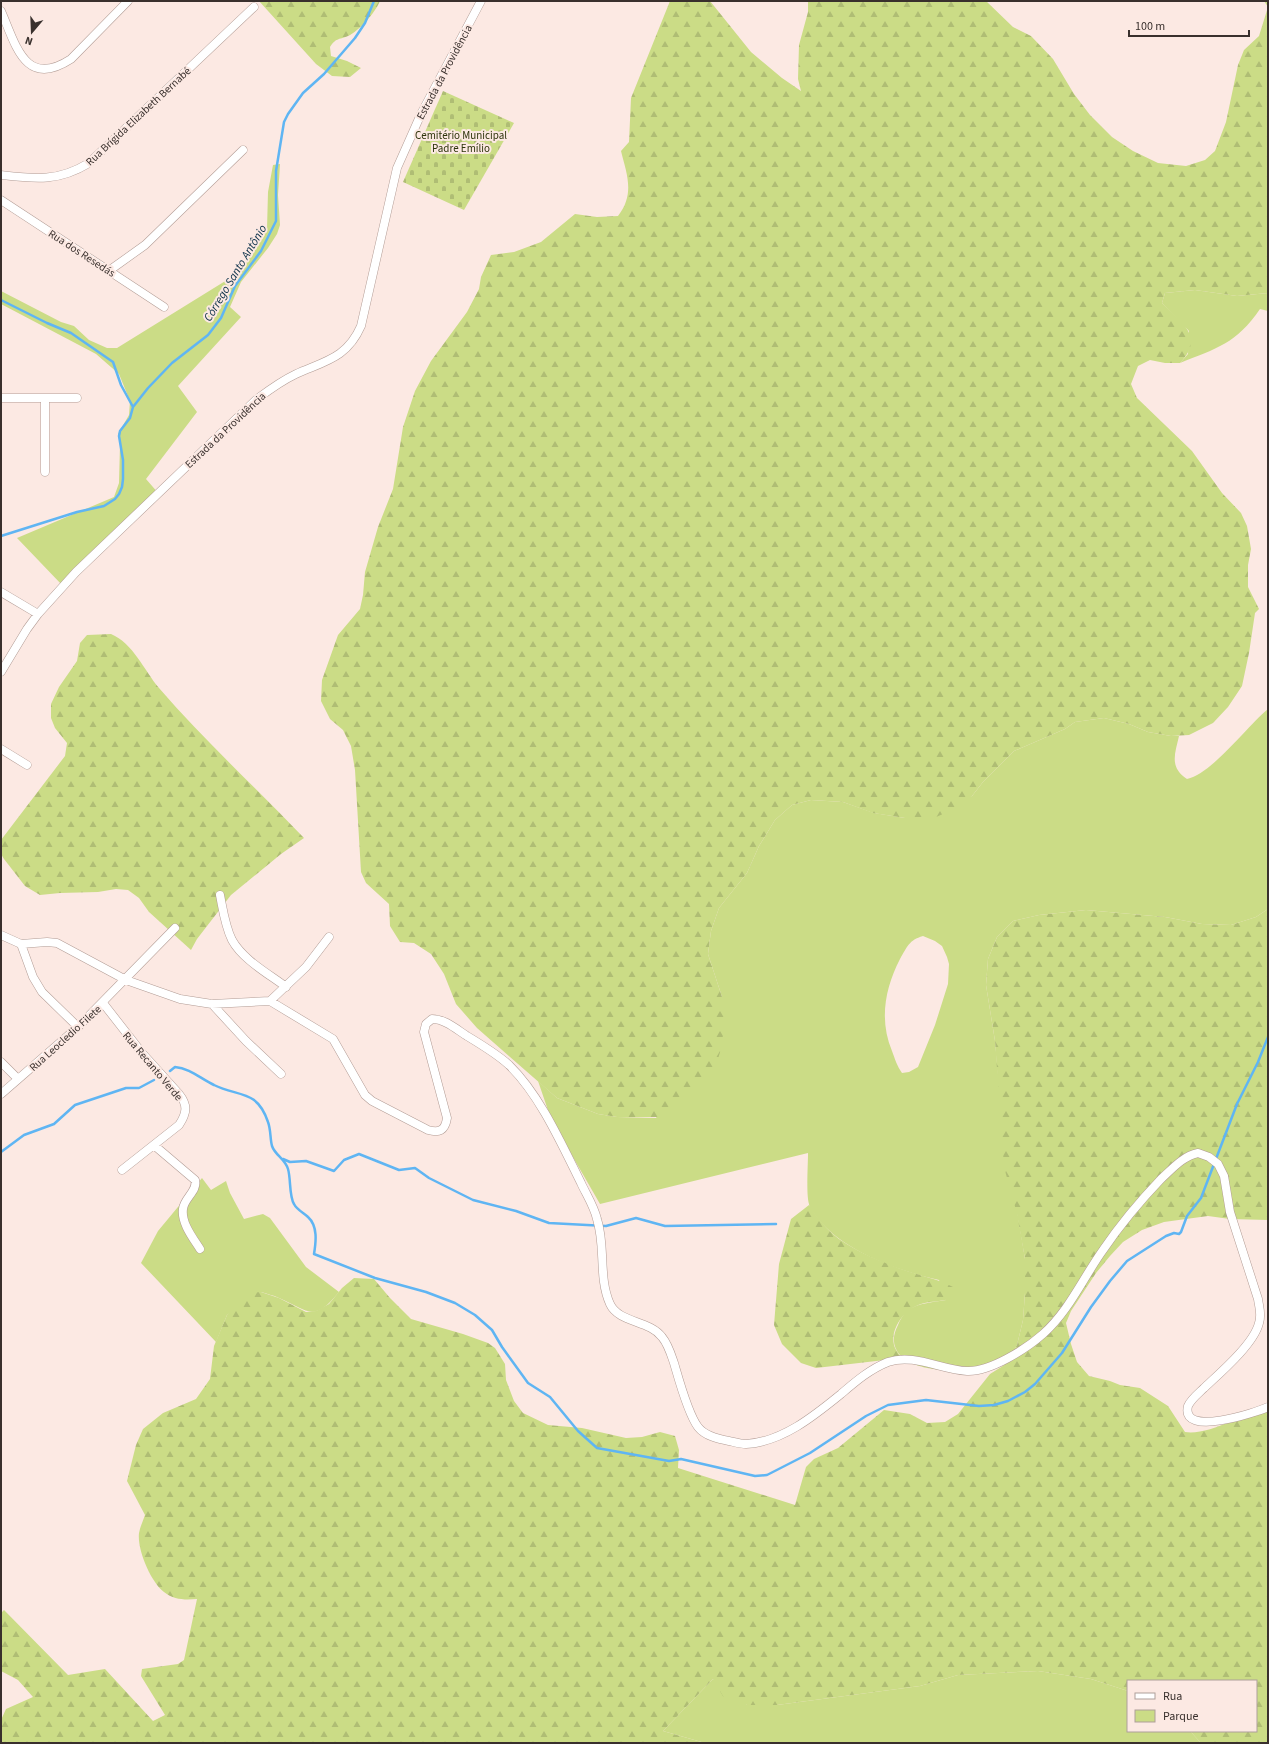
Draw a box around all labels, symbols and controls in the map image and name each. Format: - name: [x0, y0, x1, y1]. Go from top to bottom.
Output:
- north arrow: [12, 12, 52, 52]
- scale bar: [1129, 12, 1249, 38]
- text: 100 m: [1135, 18, 1165, 35]
- street label: Estrada da Providência: [413, 22, 476, 122]
- text: N: [23, 33, 35, 49]
- street label: Rua Brígida Elizabeth Bernabé: [83, 63, 195, 169]
- park label: Cemitério Municipal Padre Emílio: [415, 128, 507, 156]
- water label: Córrego Santo Antônio: [200, 222, 271, 325]
- street label: Rua dos Resedás: [45, 226, 118, 281]
- street label: Estrada da Providência: [182, 389, 269, 472]
- street label: Rua Leocledio Filete: [26, 1002, 105, 1075]
- street label: Rua Recanto Verde: [119, 1029, 186, 1105]
- legend: [1127, 1680, 1257, 1732]
- text: Rua: [1163, 1688, 1182, 1705]
- text: Parque: [1163, 1708, 1199, 1725]

